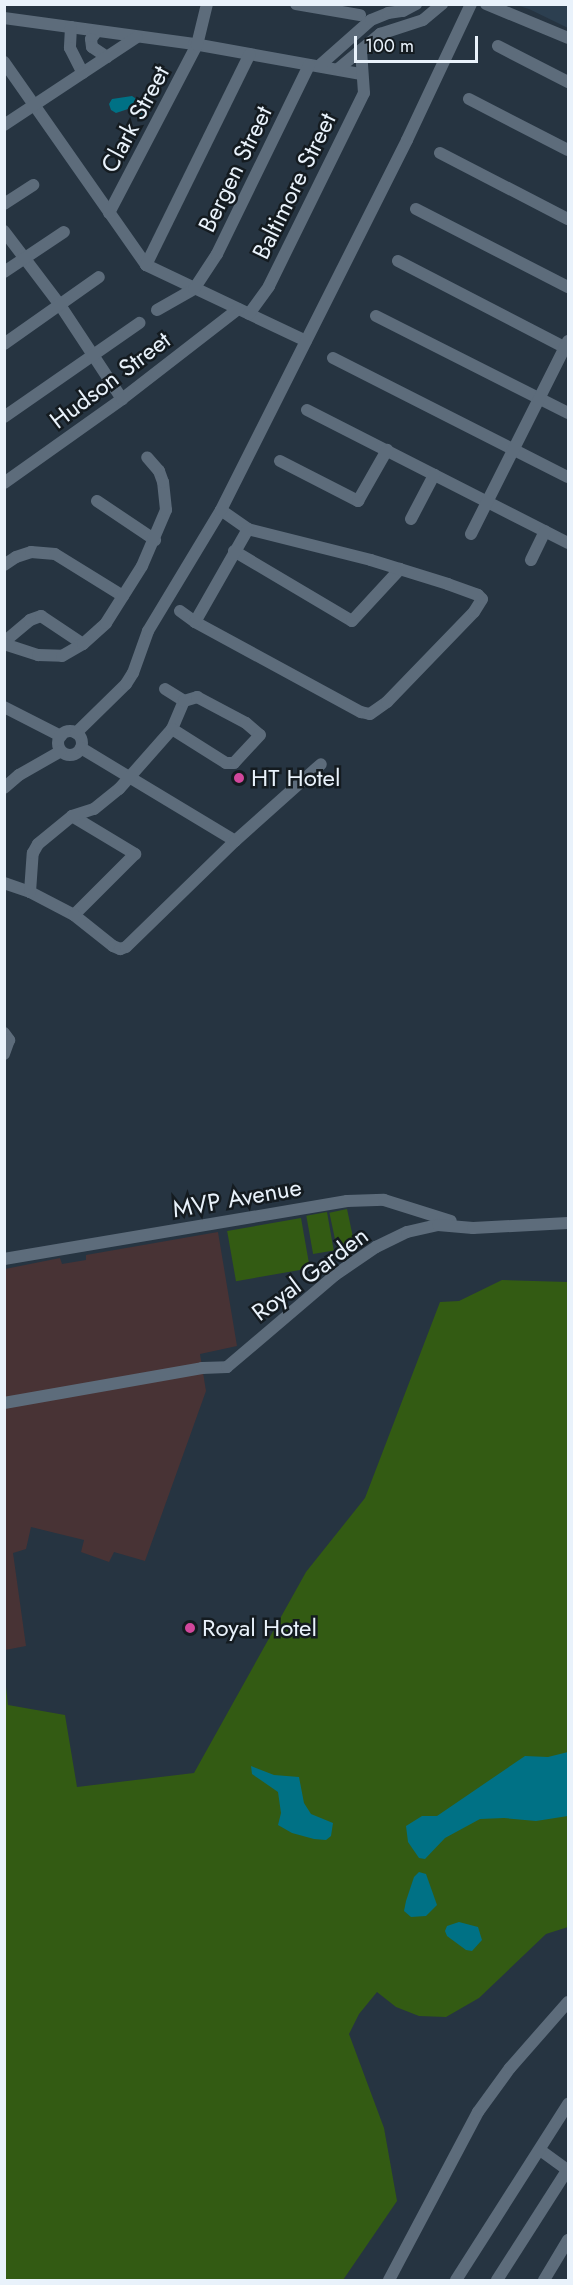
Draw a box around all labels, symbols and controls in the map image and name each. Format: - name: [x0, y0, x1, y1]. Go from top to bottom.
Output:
- scale bar: [357, 24, 482, 62]
- text: 100 m: [365, 33, 414, 59]
- street label: Clark Street: [95, 61, 175, 177]
- street label: Bergen Street: [192, 101, 278, 237]
- street label: Baltimore Street: [246, 108, 342, 264]
- street label: Hudson Street: [44, 325, 176, 435]
- place label: HT Hotel: [251, 764, 340, 792]
- marker: HT Hotel: [232, 771, 246, 785]
- street label: MVP Avenue: [170, 1172, 304, 1224]
- street label: Royal Garden: [246, 1221, 374, 1327]
- place label: Royal Hotel: [202, 1614, 317, 1642]
- marker: Royal Hotel: [183, 1621, 197, 1635]

